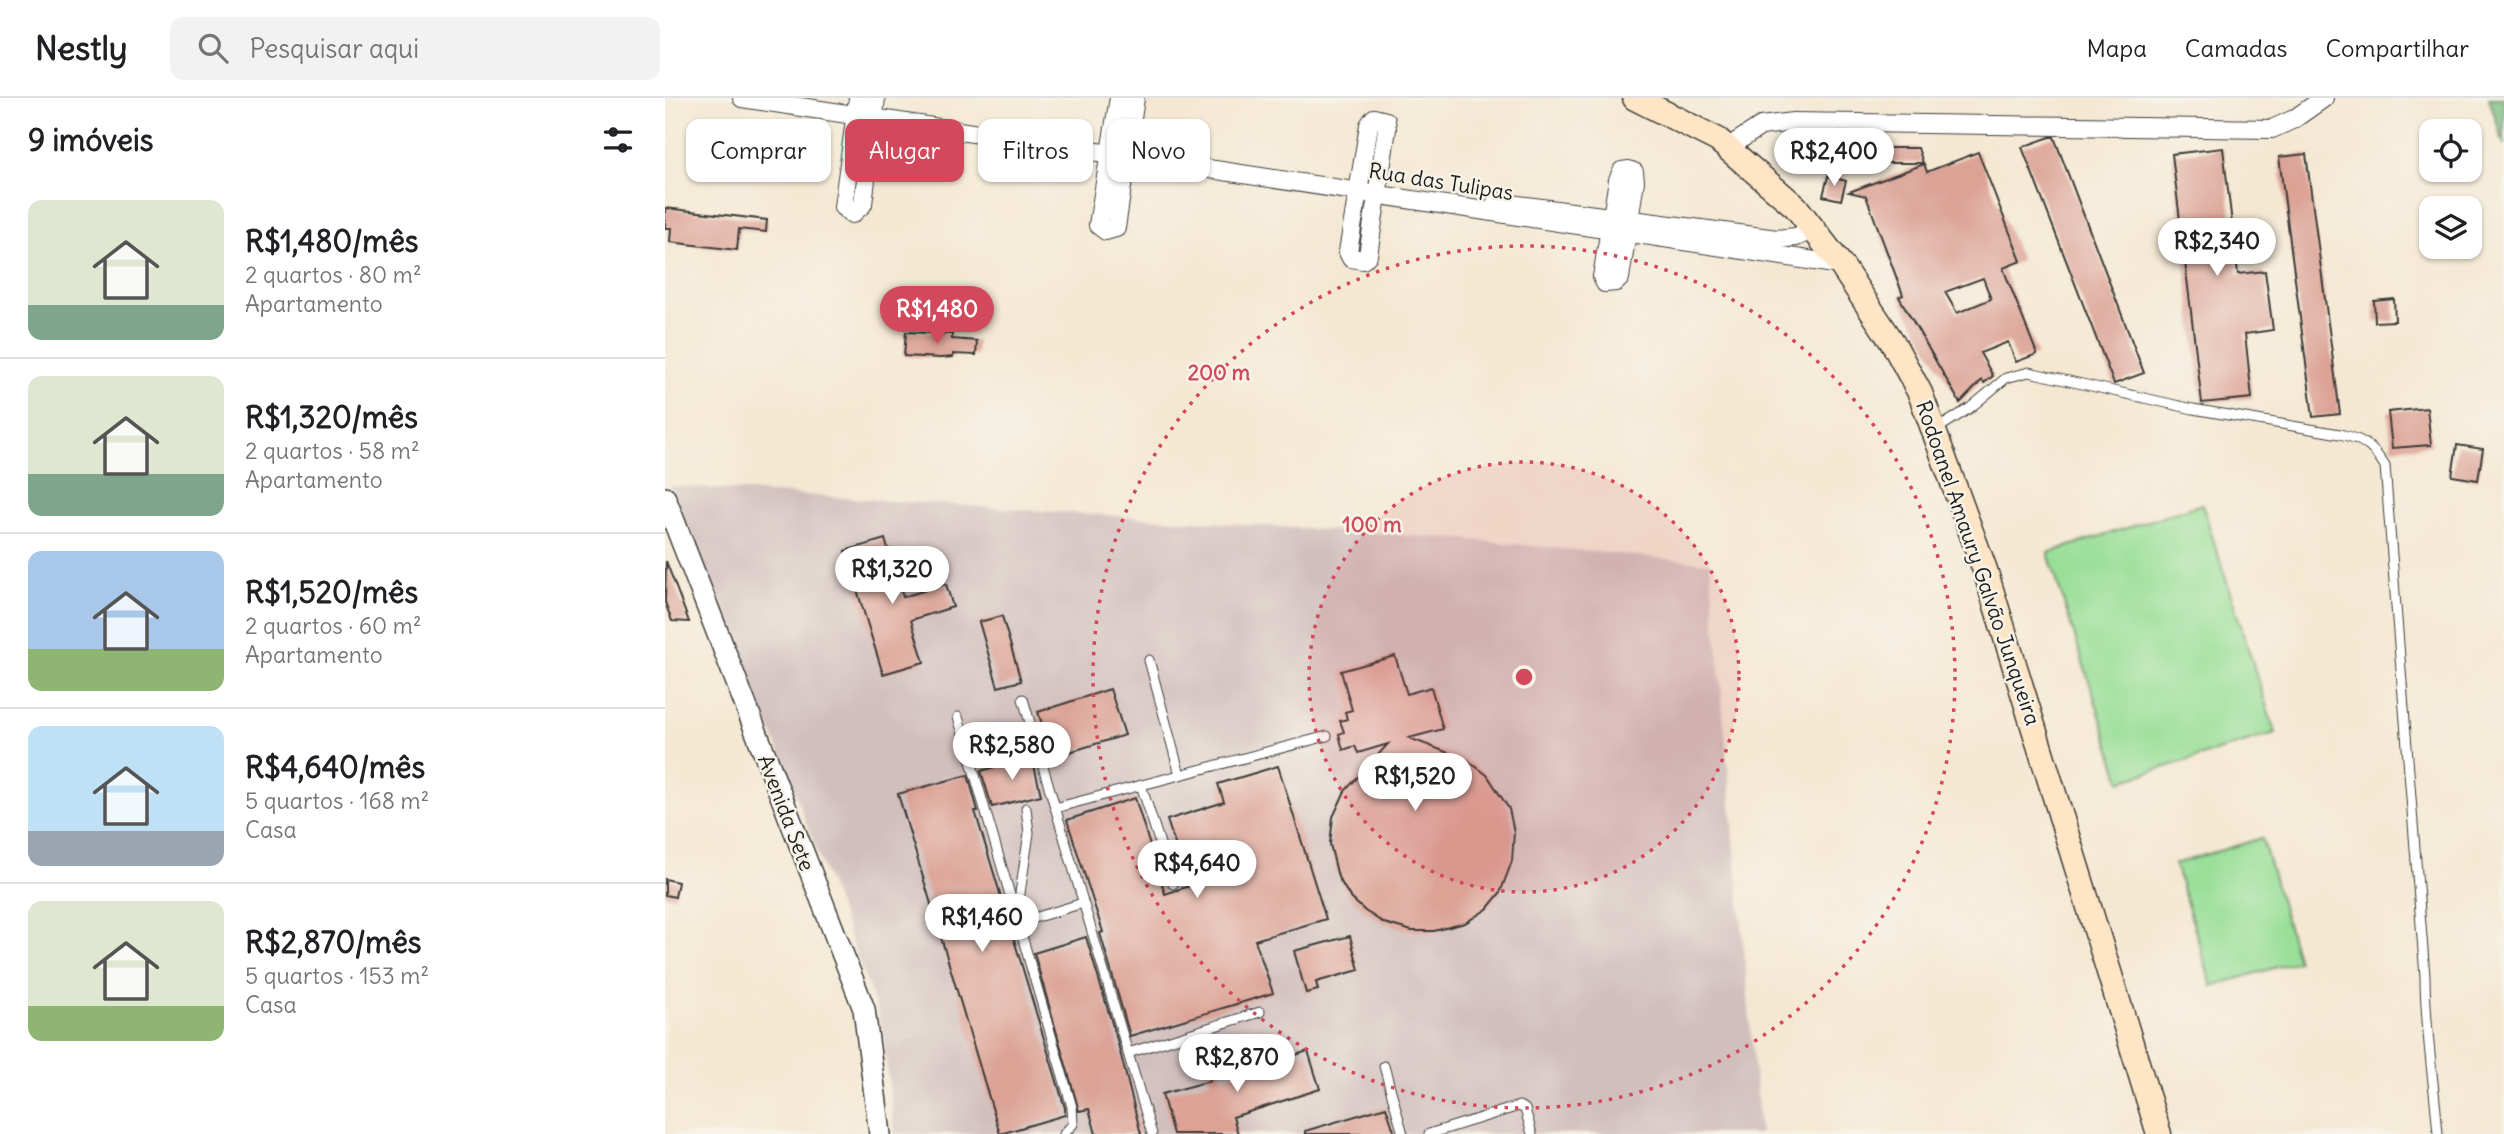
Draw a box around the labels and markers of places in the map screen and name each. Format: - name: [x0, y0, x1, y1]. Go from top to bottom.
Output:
- pin: R$2,400: [1769, 129, 1899, 188]
- pin: R$2,340: [2152, 218, 2282, 278]
- pin: R$1,480: [872, 286, 1002, 346]
- pin: R$1,320: [827, 546, 957, 606]
- centre of rings: [1512, 665, 1536, 689]
- pin: R$2,580: [947, 722, 1077, 782]
- pin: R$1,520: [1350, 754, 1480, 813]
- pin: R$4,640: [1132, 840, 1262, 900]
- pin: R$1,460: [917, 894, 1047, 954]
- pin: R$2,870: [1172, 1034, 1302, 1094]

